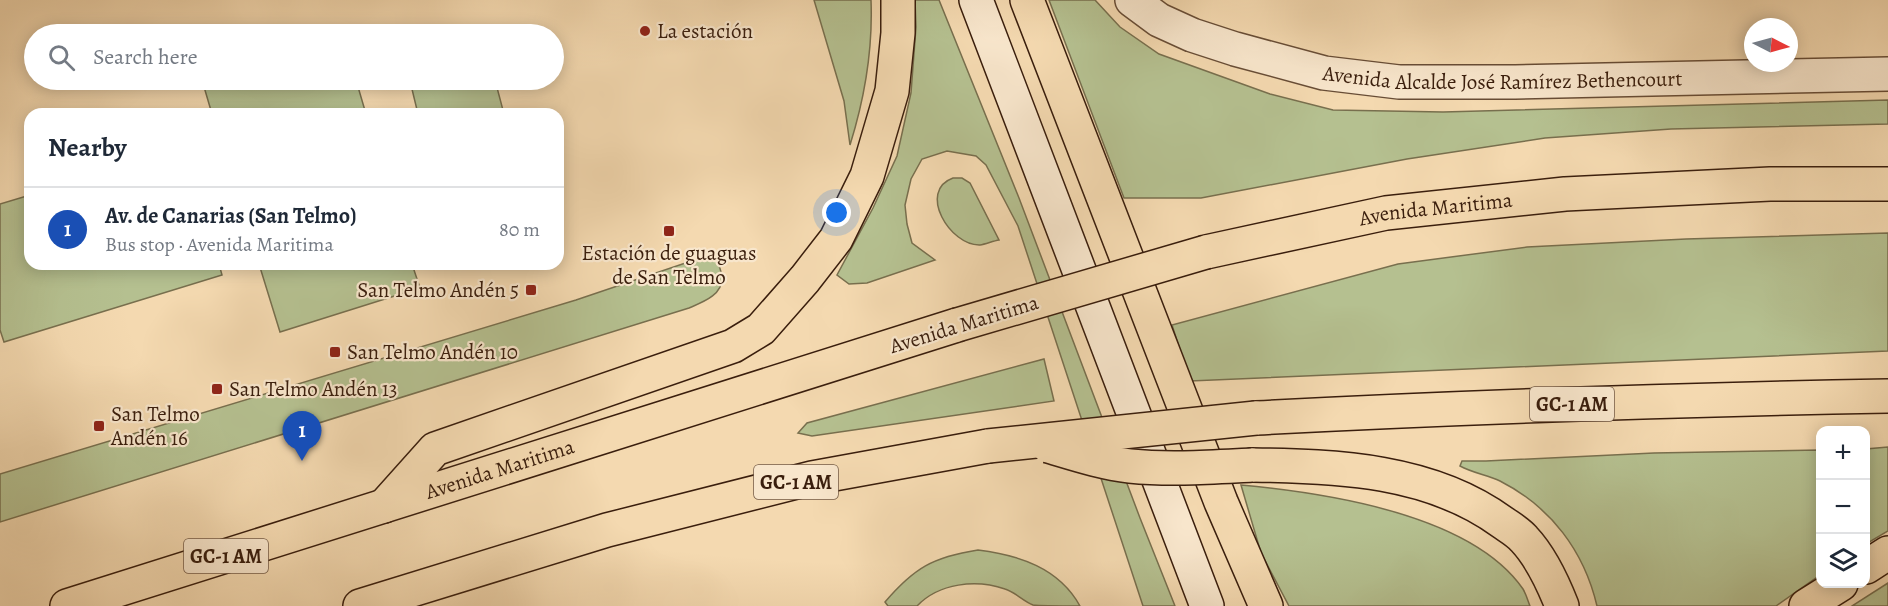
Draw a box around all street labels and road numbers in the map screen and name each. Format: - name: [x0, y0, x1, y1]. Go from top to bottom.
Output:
- street label: Avenida Alcalde José Ramírez Bethencourt: [1320, 59, 1683, 96]
- street label: Avenida Maritima: [1355, 186, 1514, 233]
- street label: Avenida Maritima: [885, 288, 1042, 360]
- road number: GC-1 AM: [1530, 387, 1614, 421]
- street label: Avenida Maritima: [421, 432, 578, 506]
- road number: GC-1 AM: [754, 465, 838, 499]
- road number: GC-1 AM: [184, 539, 268, 573]

